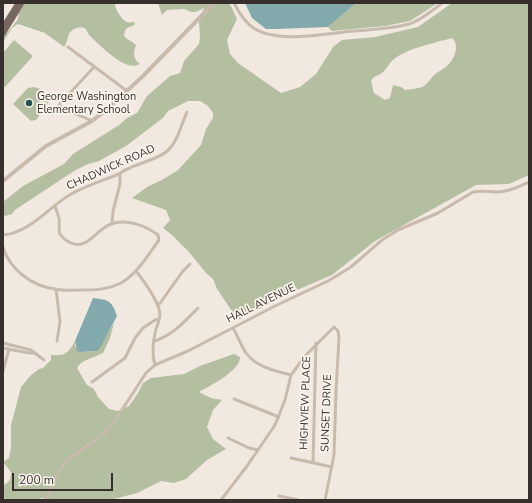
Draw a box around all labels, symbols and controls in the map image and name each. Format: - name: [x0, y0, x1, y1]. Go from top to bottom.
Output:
- place label: George Washington Elementary School: [37, 90, 136, 116]
- marker: George Washington Elementary School: [24, 98, 34, 108]
- street label: CHADWICK ROAD: [65, 143, 157, 193]
- street label: HALL AVENUE: [224, 282, 298, 326]
- street label: HIGHVIEW PLACE: [298, 356, 314, 450]
- street label: SUNSET DRIVE: [319, 374, 335, 452]
- scale bar: [14, 465, 115, 491]
- text: 200 m: [19, 472, 54, 488]

